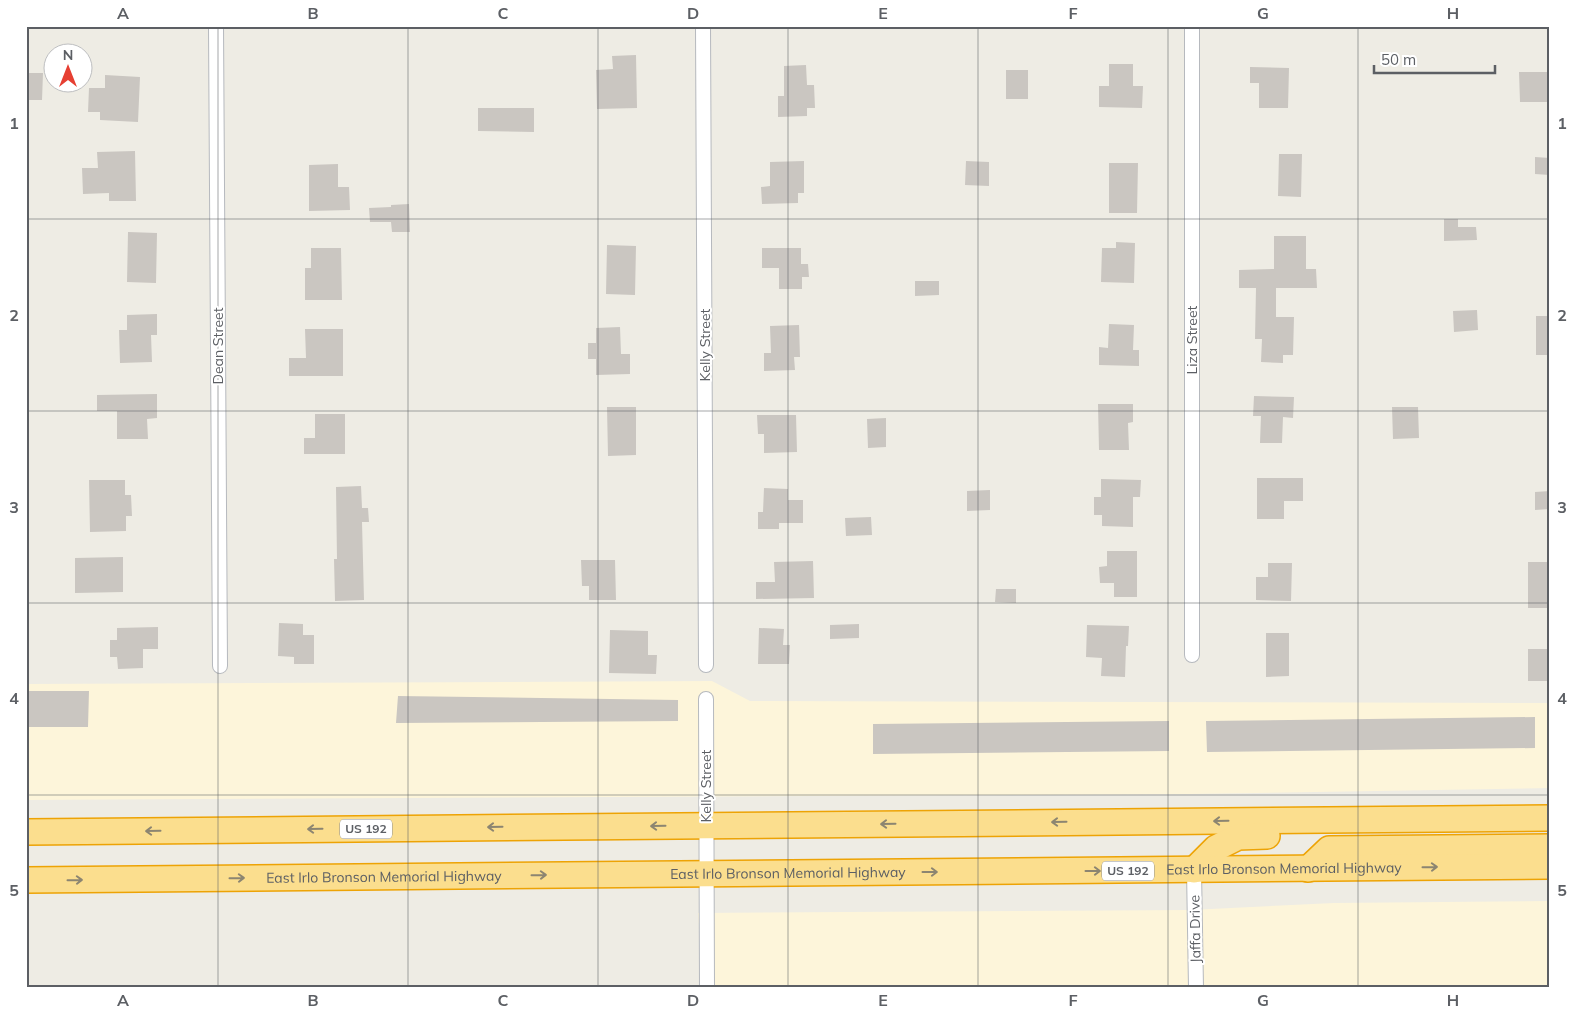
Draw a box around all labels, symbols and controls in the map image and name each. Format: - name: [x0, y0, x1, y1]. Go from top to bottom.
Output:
- text: A: [117, 3, 129, 23]
- text: B: [307, 3, 319, 23]
- text: C: [498, 3, 509, 23]
- text: D: [687, 3, 699, 23]
- text: E: [878, 3, 888, 23]
- text: F: [1068, 3, 1078, 23]
- text: G: [1257, 3, 1269, 23]
- text: H: [1447, 3, 1459, 23]
- north arrow: [42, 42, 92, 92]
- scale bar: [1374, 42, 1495, 74]
- text: N: [63, 46, 73, 64]
- text: 50 m: [1381, 50, 1416, 69]
- text: 1: [9, 113, 19, 133]
- text: 1: [1557, 113, 1567, 133]
- text: 2: [9, 305, 19, 325]
- street label: Liza Street: [1183, 305, 1201, 374]
- text: 2: [1557, 305, 1567, 325]
- street label: Dean Street: [209, 307, 227, 385]
- street label: Kelly Street: [696, 309, 714, 381]
- text: 3: [9, 497, 19, 517]
- text: 3: [1557, 497, 1567, 517]
- text: 4: [9, 688, 19, 708]
- text: 4: [1557, 688, 1567, 708]
- street label: Kelly Street: [697, 750, 715, 822]
- one-way arrow: [1213, 816, 1230, 826]
- one-way arrow: [1051, 817, 1067, 827]
- one-way arrow: [880, 819, 896, 829]
- road number: US 192: [340, 820, 392, 839]
- one-way arrow: [650, 821, 666, 831]
- one-way arrow: [488, 822, 504, 832]
- one-way arrow: [308, 824, 324, 834]
- one-way arrow: [145, 826, 162, 836]
- street label: East Irlo Bronson Memorial Highway: [1166, 858, 1402, 879]
- road number: US 192: [1102, 861, 1154, 880]
- one-way arrow: [1422, 862, 1438, 872]
- street label: East Irlo Bronson Memorial Highway: [670, 863, 906, 883]
- one-way arrow: [1084, 866, 1101, 876]
- street label: East Irlo Bronson Memorial Highway: [266, 867, 502, 887]
- one-way arrow: [922, 867, 938, 877]
- one-way arrow: [530, 871, 546, 880]
- one-way arrow: [229, 873, 245, 883]
- one-way arrow: [66, 875, 83, 885]
- text: 5: [9, 880, 19, 900]
- text: 5: [1557, 880, 1567, 900]
- street label: Jaffa Drive: [1185, 895, 1205, 963]
- text: A: [117, 990, 129, 1010]
- text: B: [307, 990, 319, 1010]
- text: C: [498, 990, 509, 1010]
- text: D: [687, 990, 699, 1010]
- text: E: [878, 990, 888, 1010]
- text: F: [1068, 990, 1078, 1010]
- text: G: [1257, 990, 1269, 1010]
- text: H: [1447, 990, 1459, 1010]

